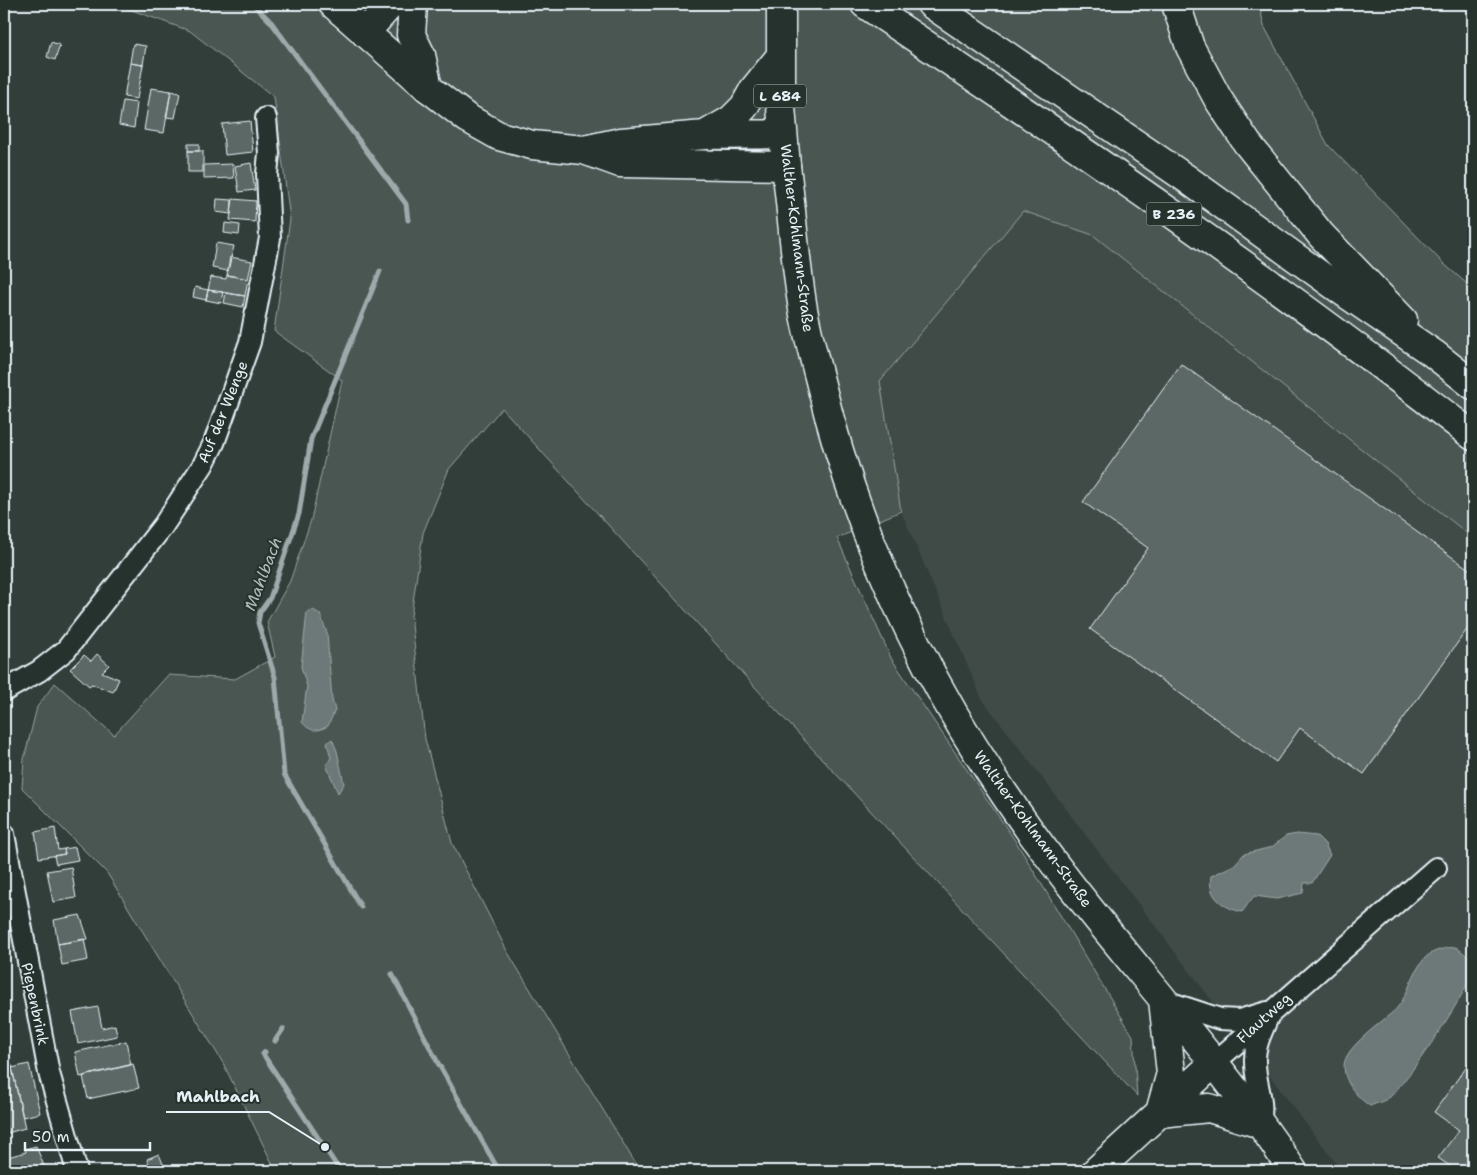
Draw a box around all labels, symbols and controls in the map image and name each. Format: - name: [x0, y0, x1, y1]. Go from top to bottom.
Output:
- road number: L 684: [754, 84, 806, 108]
- street label: Walther-Kohlmann-Straße: [776, 143, 818, 333]
- road number: B 236: [1146, 202, 1202, 225]
- street label: Auf der Wenge: [193, 358, 253, 466]
- water label: Mahlbach: [239, 534, 287, 614]
- street label: Walther-Kohlmann-Straße: [969, 747, 1097, 911]
- street label: Piepenbrink: [16, 961, 54, 1047]
- street label: Flautweg: [1232, 988, 1296, 1048]
- callout: Mahlbach: [166, 1081, 269, 1112]
- text: Mahlbach: [176, 1086, 260, 1107]
- scale bar: [25, 1120, 150, 1152]
- text: 50 m: [32, 1127, 70, 1147]

